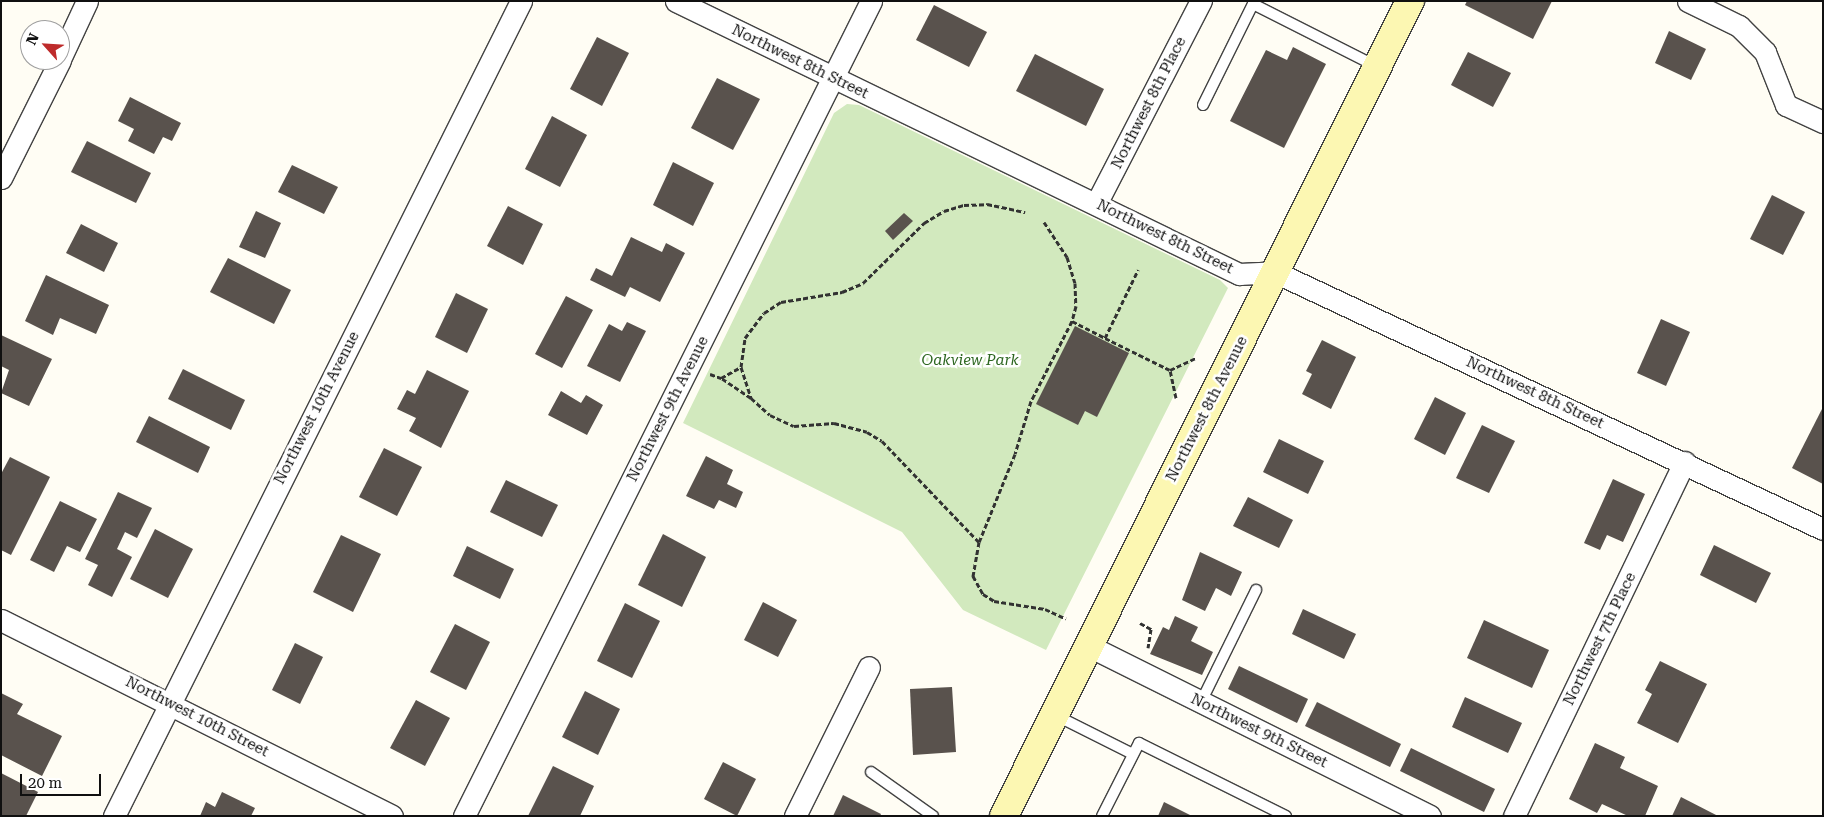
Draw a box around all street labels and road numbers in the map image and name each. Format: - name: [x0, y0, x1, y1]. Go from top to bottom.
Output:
- street label: Northwest 8th Street: [729, 21, 871, 103]
- street label: Northwest 8th Place: [1108, 34, 1190, 172]
- street label: Northwest 8th Street: [1094, 196, 1236, 278]
- street label: Northwest 10th Avenue: [271, 329, 363, 487]
- street label: Northwest 9th Avenue: [624, 333, 712, 485]
- street label: Northwest 8th Avenue: [1163, 333, 1251, 485]
- street label: Northwest 8th Street: [1463, 353, 1607, 433]
- street label: Northwest 7th Place: [1560, 570, 1640, 708]
- street label: Northwest 10th Street: [122, 673, 272, 761]
- street label: Northwest 9th Street: [1188, 690, 1330, 772]

